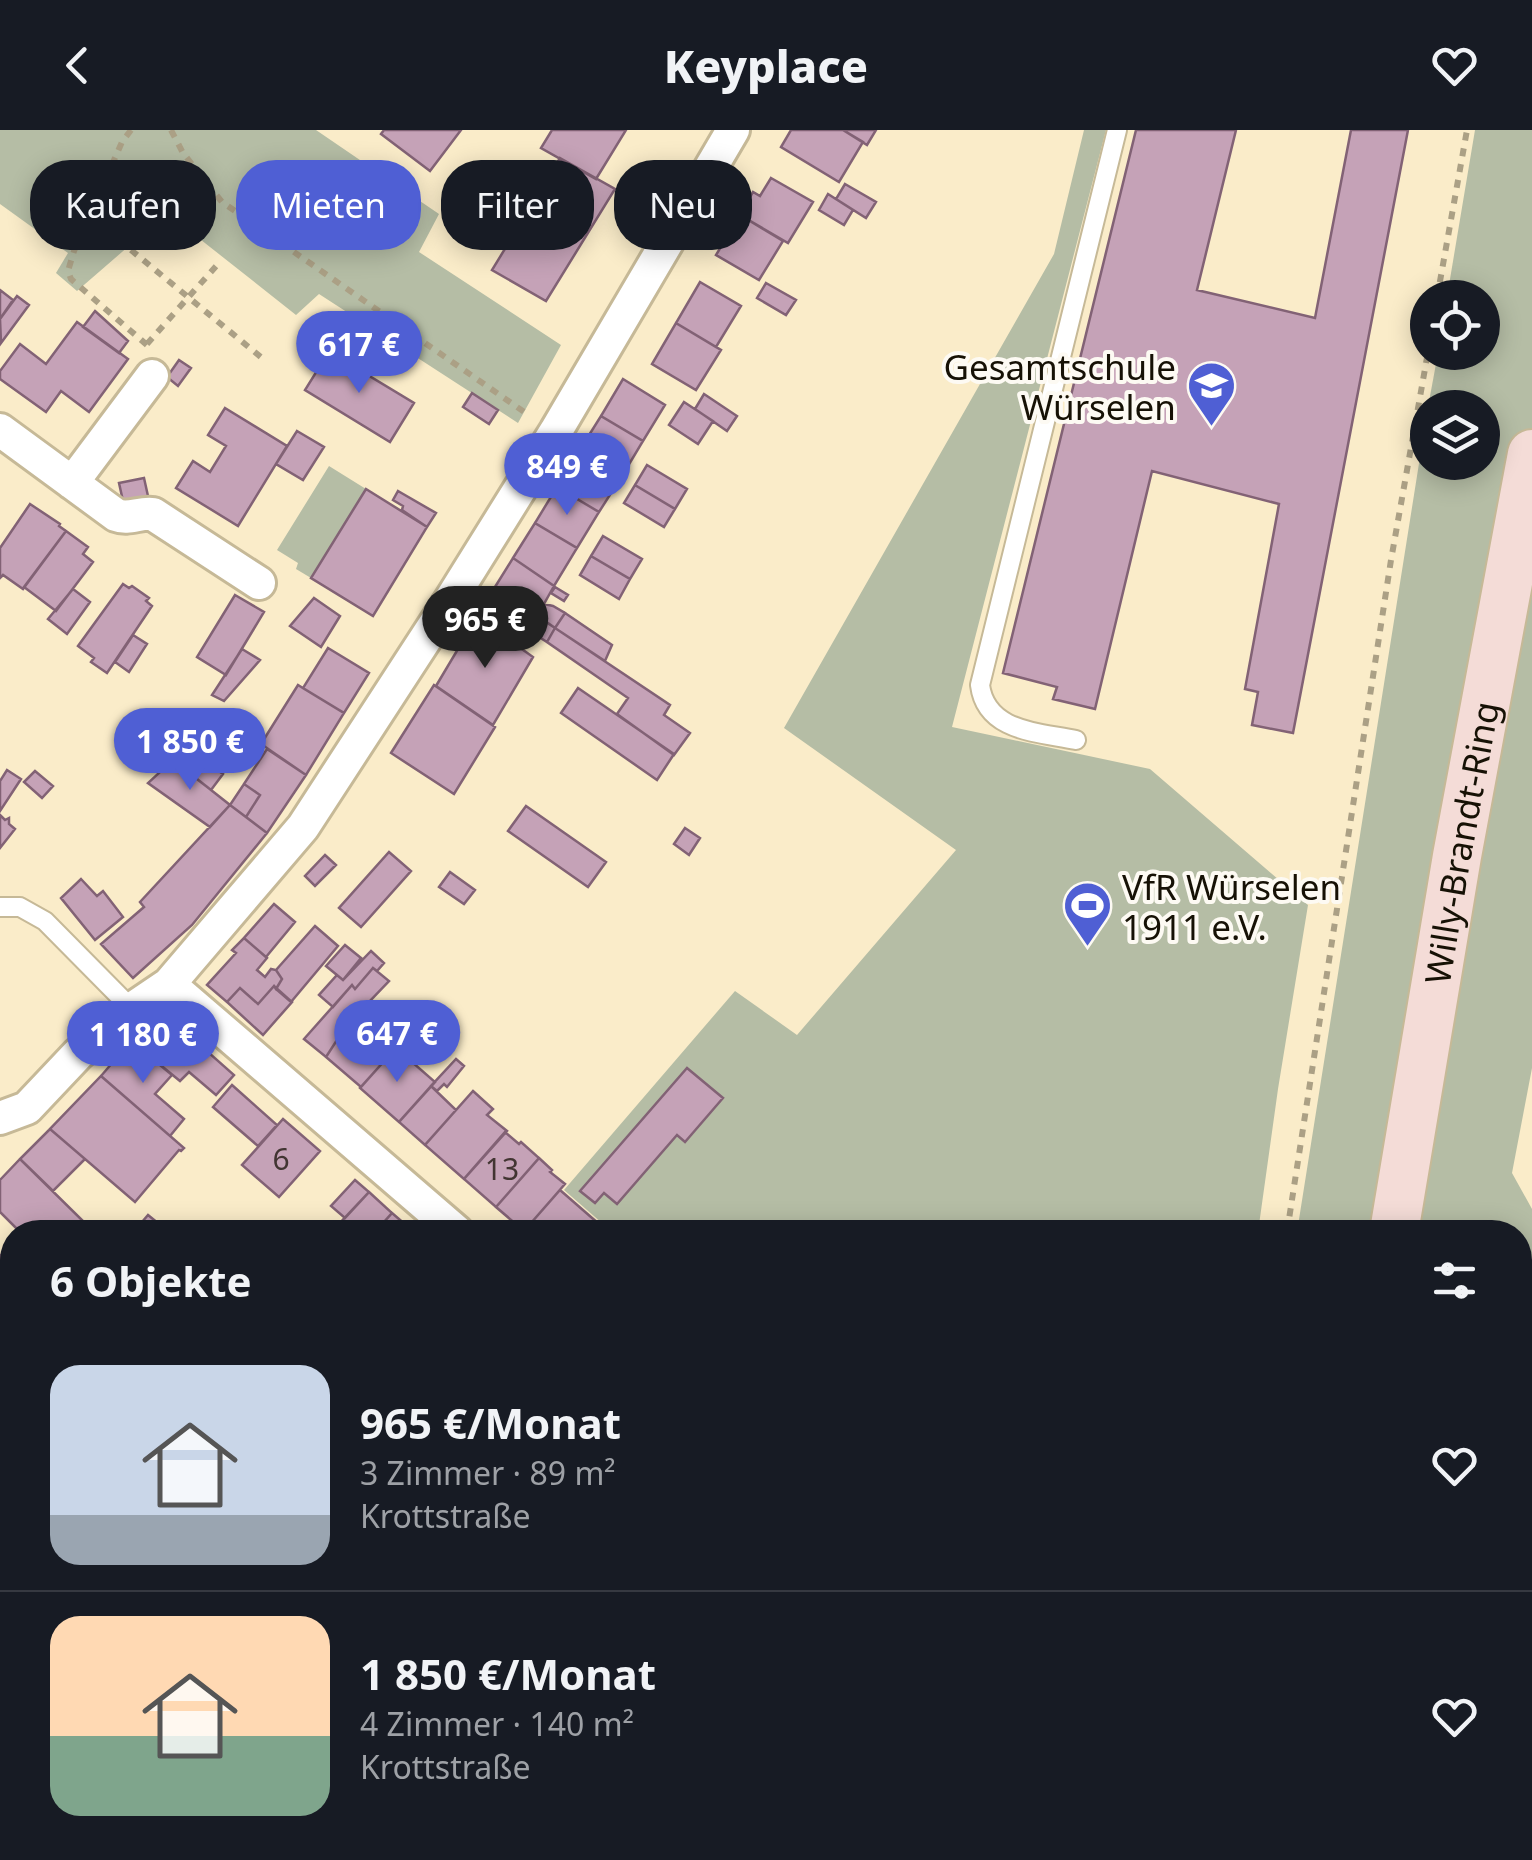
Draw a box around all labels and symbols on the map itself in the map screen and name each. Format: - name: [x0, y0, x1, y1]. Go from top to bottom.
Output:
- pin: 617 €: [289, 311, 429, 396]
- place label: Gesamtschule Würselen: [943, 343, 1176, 430]
- school or university icon: Gesamtschule Würselen: [1185, 360, 1237, 428]
- pin: 849 €: [497, 433, 637, 518]
- pin: 965 €: [415, 586, 555, 671]
- street label: Willy-Brandt-Ring: [1412, 698, 1509, 987]
- pin: 1 850 €: [98, 708, 282, 793]
- place label: VfR Würselen 1911 e.V.: [1122, 863, 1341, 950]
- sports icon: VfR Würselen 1911 e.V.: [1061, 880, 1113, 948]
- pin: 647 €: [327, 1000, 467, 1085]
- pin: 1 180 €: [51, 1001, 235, 1086]
- house number: 6: [272, 1138, 290, 1179]
- house number: 13: [485, 1148, 519, 1189]

